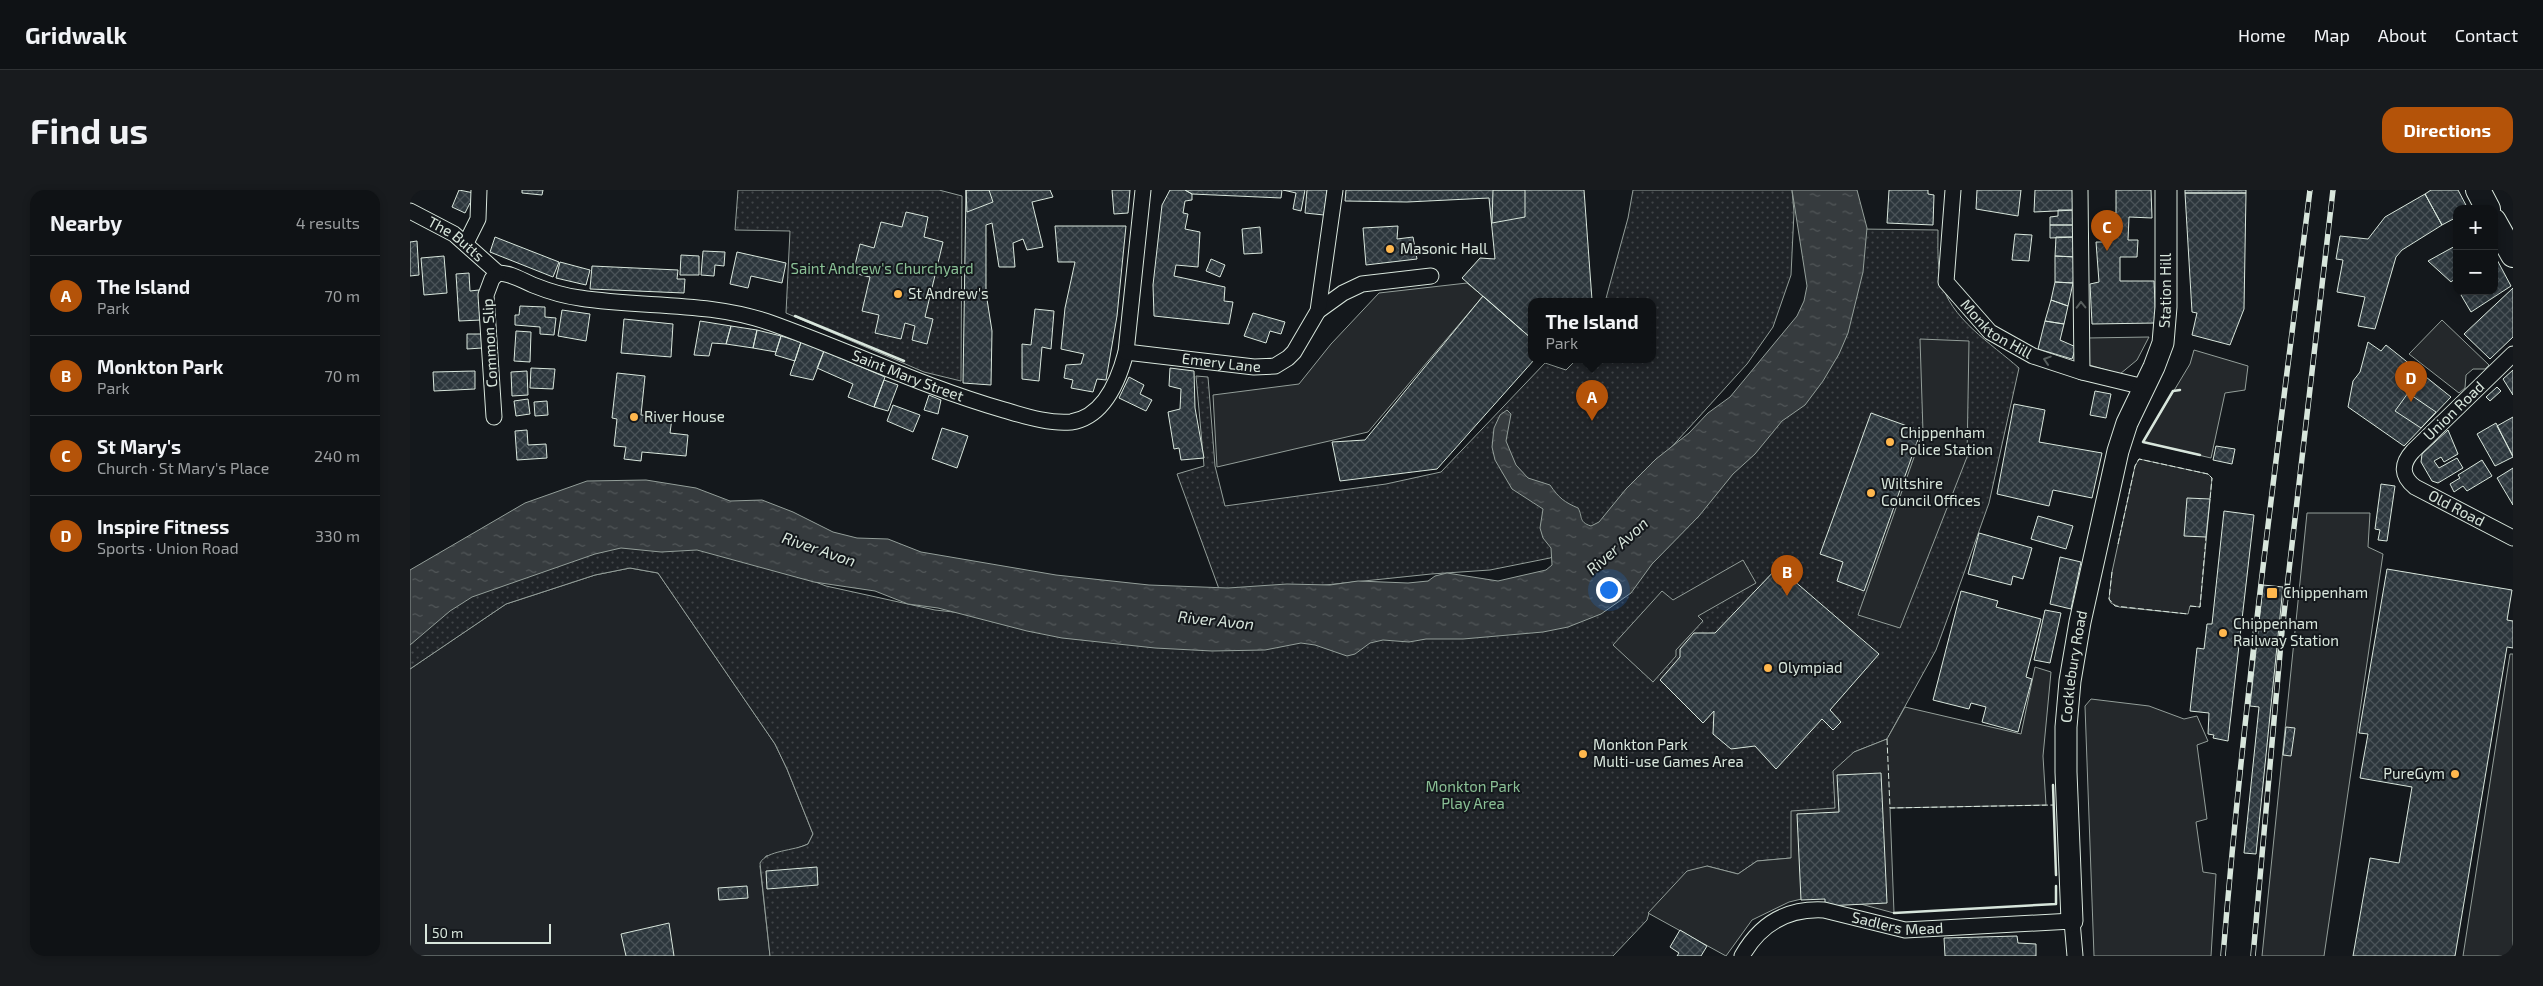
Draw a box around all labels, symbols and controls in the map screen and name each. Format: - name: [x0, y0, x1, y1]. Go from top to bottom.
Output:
- text: Gridwalk: [25, 20, 127, 49]
- text: Home: [2238, 24, 2286, 46]
- text: Map: [2314, 24, 2350, 46]
- text: About: [2378, 24, 2427, 46]
- text: Contact: [2455, 24, 2518, 46]
- button: Directions: [2382, 107, 2513, 153]
- text: Find us: [30, 109, 148, 151]
- map controls: [2453, 205, 2498, 295]
- button: +: [2453, 205, 2498, 250]
- text: Nearby: [50, 210, 122, 235]
- pin: C: [2091, 210, 2123, 251]
- street label: The Butts: [425, 212, 489, 265]
- text: 4 results: [296, 213, 360, 232]
- place label: Masonic Hall: [1400, 239, 1488, 257]
- marker: Masonic Hall: [1384, 243, 1396, 255]
- button: −: [2453, 250, 2498, 295]
- street label: Station Hill: [2154, 253, 2174, 329]
- park label: Saint Andrew's Churchyard: [790, 259, 974, 277]
- text: The Island: [97, 275, 190, 298]
- place label: St Andrew's: [908, 284, 989, 302]
- text: A: [61, 286, 71, 305]
- text: 70 m: [325, 286, 360, 305]
- marker: St Andrew's: [892, 288, 904, 300]
- street label: Monkton Hill: [1957, 295, 2036, 362]
- text: Park: [97, 298, 130, 317]
- street label: Common Slip: [478, 298, 500, 388]
- popup: [1528, 298, 1656, 363]
- one-way arrow: [2076, 301, 2086, 309]
- text: The Island: [1545, 310, 1639, 333]
- text: Park: [1545, 333, 1578, 352]
- street label: Saint Mary Street: [850, 345, 967, 405]
- street label: Emery Lane: [1181, 349, 1261, 375]
- text: Monkton Park: [97, 355, 223, 378]
- one-way arrow: [2043, 356, 2052, 366]
- pin: D: [2395, 361, 2427, 402]
- text: B: [61, 366, 71, 385]
- text: 70 m: [325, 366, 360, 385]
- street label: Union Road: [2419, 377, 2487, 444]
- text: Park: [97, 378, 130, 397]
- pin: A: [1576, 380, 1608, 421]
- place label: River House: [644, 407, 725, 425]
- marker: River House: [628, 411, 640, 423]
- place label: Chippenham Police Station: [1900, 423, 1993, 458]
- text: St Mary's: [97, 435, 181, 458]
- marker: Chippenham Police Station: [1884, 436, 1896, 448]
- text: C: [61, 446, 71, 465]
- text: 240 m: [314, 446, 360, 465]
- text: Church · St Mary's Place: [97, 458, 269, 477]
- place label: Wiltshire Council Offices: [1881, 474, 1981, 509]
- street label: Old Road: [2426, 486, 2488, 530]
- marker: Wiltshire Council Offices: [1865, 487, 1877, 499]
- water label: River Avon: [1582, 513, 1651, 578]
- text: Inspire Fitness: [97, 515, 229, 538]
- text: D: [61, 526, 71, 545]
- text: 330 m: [315, 526, 360, 545]
- water label: River Avon: [780, 527, 858, 570]
- text: Sports · Union Road: [97, 538, 239, 557]
- pin: B: [1771, 555, 1803, 596]
- your location: [1596, 577, 1622, 603]
- place label: Chippenham: [2283, 583, 2368, 601]
- marker: Chippenham: [2265, 586, 2279, 600]
- water label: River Avon: [1177, 606, 1255, 633]
- street label: Cocklebury Road: [2056, 609, 2090, 723]
- place label: Chippenham Railway Station: [2233, 614, 2339, 649]
- marker: Chippenham Railway Station: [2217, 627, 2229, 639]
- place label: Olympiad: [1778, 658, 1842, 676]
- marker: Olympiad: [1762, 662, 1774, 674]
- place label: Monkton Park Multi-use Games Area: [1593, 735, 1744, 770]
- marker: Monkton Park Multi-use Games Area: [1577, 748, 1589, 760]
- place label: PureGym: [2383, 764, 2445, 782]
- marker: PureGym: [2449, 768, 2461, 780]
- park label: Monkton Park Play Area: [1426, 777, 1521, 812]
- street label: Sadlers Mead: [1850, 907, 1944, 938]
- scale bar: [425, 921, 551, 944]
- text: 50 m: [432, 924, 463, 941]

